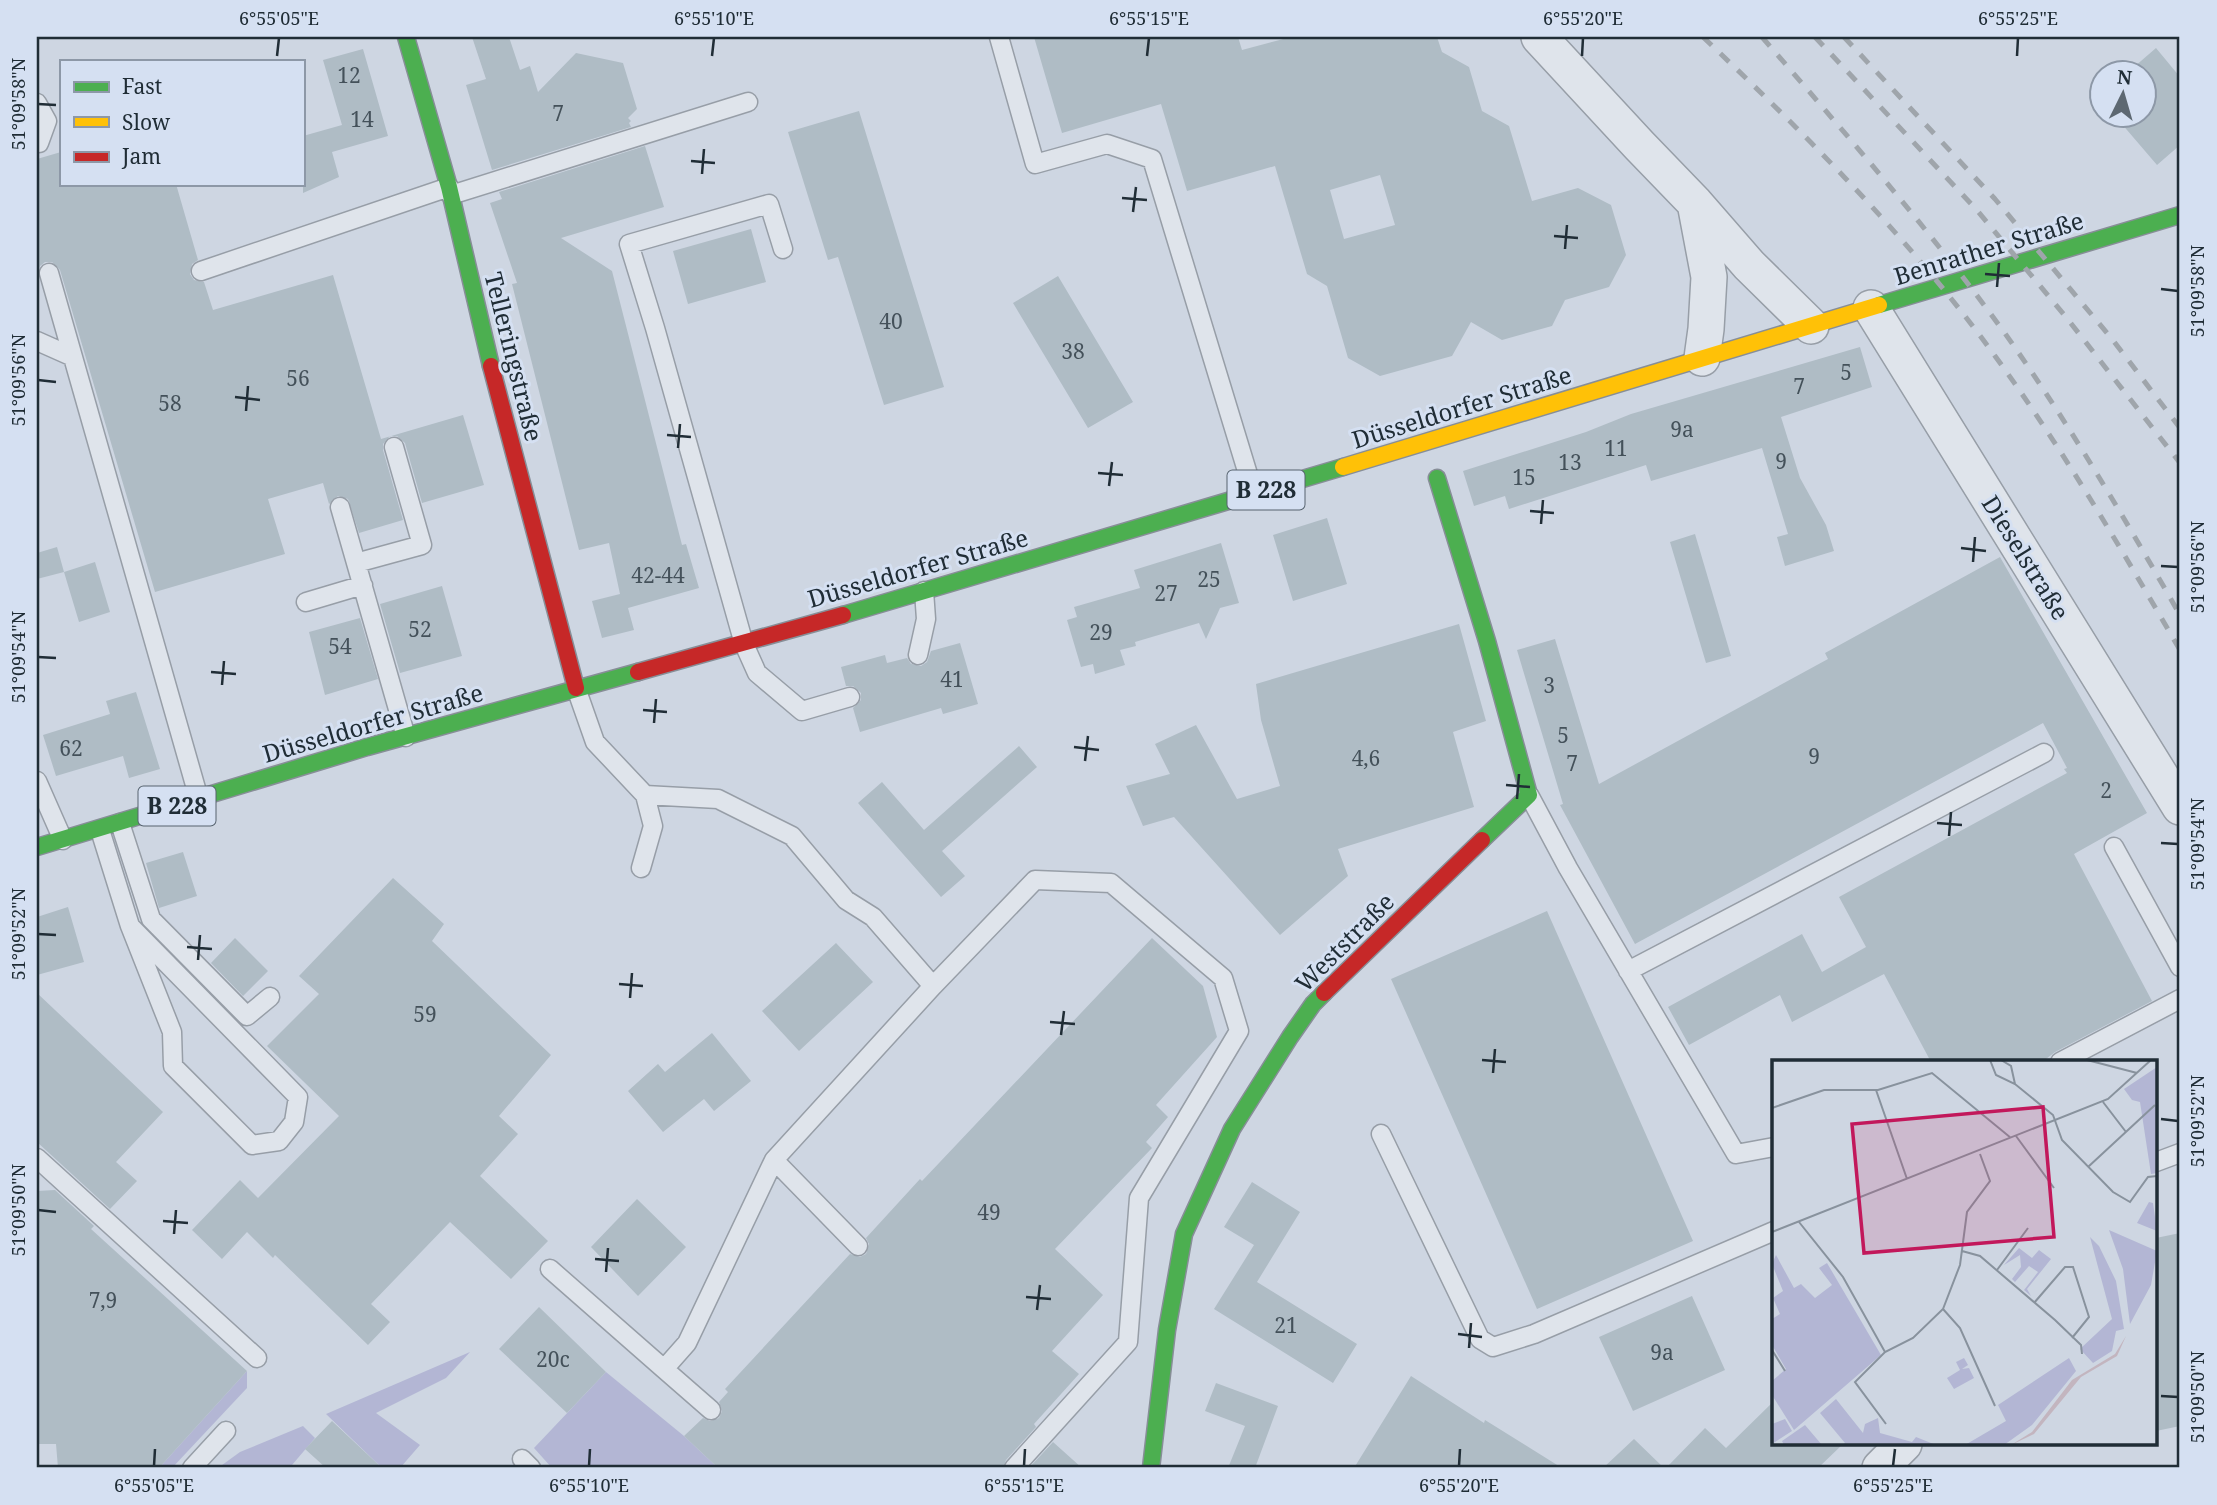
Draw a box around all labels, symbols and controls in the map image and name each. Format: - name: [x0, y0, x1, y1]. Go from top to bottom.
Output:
- text: 6°55'05"E: [239, 6, 319, 30]
- text: 6°55'10"E: [674, 6, 754, 30]
- text: 6°55'15"E: [1109, 6, 1189, 30]
- text: 6°55'20"E: [1543, 6, 1623, 30]
- text: 6°55'25"E: [1978, 6, 2058, 30]
- text: 51°09'58"N: [6, 57, 30, 150]
- legend: [60, 60, 304, 186]
- north arrow: [2088, 60, 2158, 130]
- house number: 12: [337, 61, 361, 89]
- text: N: [2116, 63, 2133, 91]
- text: Fast: [122, 72, 162, 100]
- house number: 7: [552, 99, 564, 127]
- house number: 14: [350, 105, 374, 133]
- text: Slow: [122, 108, 171, 136]
- text: Jam: [121, 142, 161, 170]
- street label: Benrather Straße: [1890, 203, 2087, 292]
- text: 51°09'58"N: [2185, 244, 2209, 337]
- street label: Telleringstraße: [477, 269, 551, 445]
- house number: 40: [879, 307, 903, 335]
- text: 51°09'56"N: [6, 333, 30, 426]
- house number: 38: [1061, 337, 1085, 365]
- street label: Düsseldorfer Straße: [1348, 357, 1575, 456]
- house number: 5: [1840, 358, 1852, 386]
- house number: 56: [286, 364, 310, 392]
- house number: 7: [1793, 372, 1805, 400]
- house number: 58: [158, 389, 182, 417]
- house number: 9a: [1670, 415, 1694, 443]
- house number: 11: [1604, 434, 1628, 462]
- house number: 9: [1775, 447, 1787, 475]
- house number: 13: [1558, 448, 1582, 476]
- house number: 15: [1512, 463, 1536, 491]
- road number: B 228: [1228, 470, 1304, 510]
- street label: Dieselstraße: [1975, 489, 2078, 626]
- street label: Düsseldorfer Straße: [803, 520, 1032, 615]
- text: 51°09'56"N: [2185, 520, 2209, 613]
- house number: 42-44: [631, 561, 685, 589]
- house number: 25: [1197, 565, 1221, 593]
- house number: 27: [1154, 579, 1178, 607]
- text: 51°09'54"N: [6, 610, 30, 703]
- house number: 52: [408, 615, 432, 643]
- house number: 29: [1089, 618, 1113, 646]
- house number: 54: [328, 632, 352, 660]
- house number: 41: [940, 665, 964, 693]
- house number: 3: [1543, 671, 1555, 699]
- street label: Düsseldorfer Straße: [258, 675, 487, 770]
- house number: 5: [1557, 721, 1569, 749]
- house number: 62: [59, 734, 83, 762]
- house number: 9: [1808, 742, 1820, 770]
- house number: 4,6: [1352, 744, 1380, 772]
- house number: 7: [1566, 749, 1578, 777]
- house number: 2: [2100, 776, 2112, 804]
- road number: B 228: [138, 786, 216, 826]
- text: 51°09'54"N: [2185, 797, 2209, 890]
- street label: Weststraße: [1287, 885, 1401, 999]
- text: 51°09'52"N: [6, 887, 30, 980]
- house number: 59: [413, 1000, 437, 1028]
- inset map: [1772, 1060, 2158, 1446]
- text: 51°09'52"N: [2185, 1074, 2209, 1167]
- text: 51°09'50"N: [6, 1163, 30, 1256]
- house number: 49: [977, 1198, 1001, 1226]
- house number: 7,9: [89, 1286, 117, 1314]
- house number: 21: [1274, 1311, 1298, 1339]
- house number: 9a: [1650, 1338, 1674, 1366]
- house number: 20c: [536, 1345, 570, 1373]
- text: 51°09'50"N: [2185, 1350, 2209, 1443]
- text: 6°55'05"E: [114, 1473, 194, 1497]
- text: 6°55'10"E: [549, 1473, 629, 1497]
- text: 6°55'15"E: [984, 1473, 1064, 1497]
- text: 6°55'20"E: [1419, 1473, 1499, 1497]
- text: 6°55'25"E: [1853, 1473, 1933, 1497]

